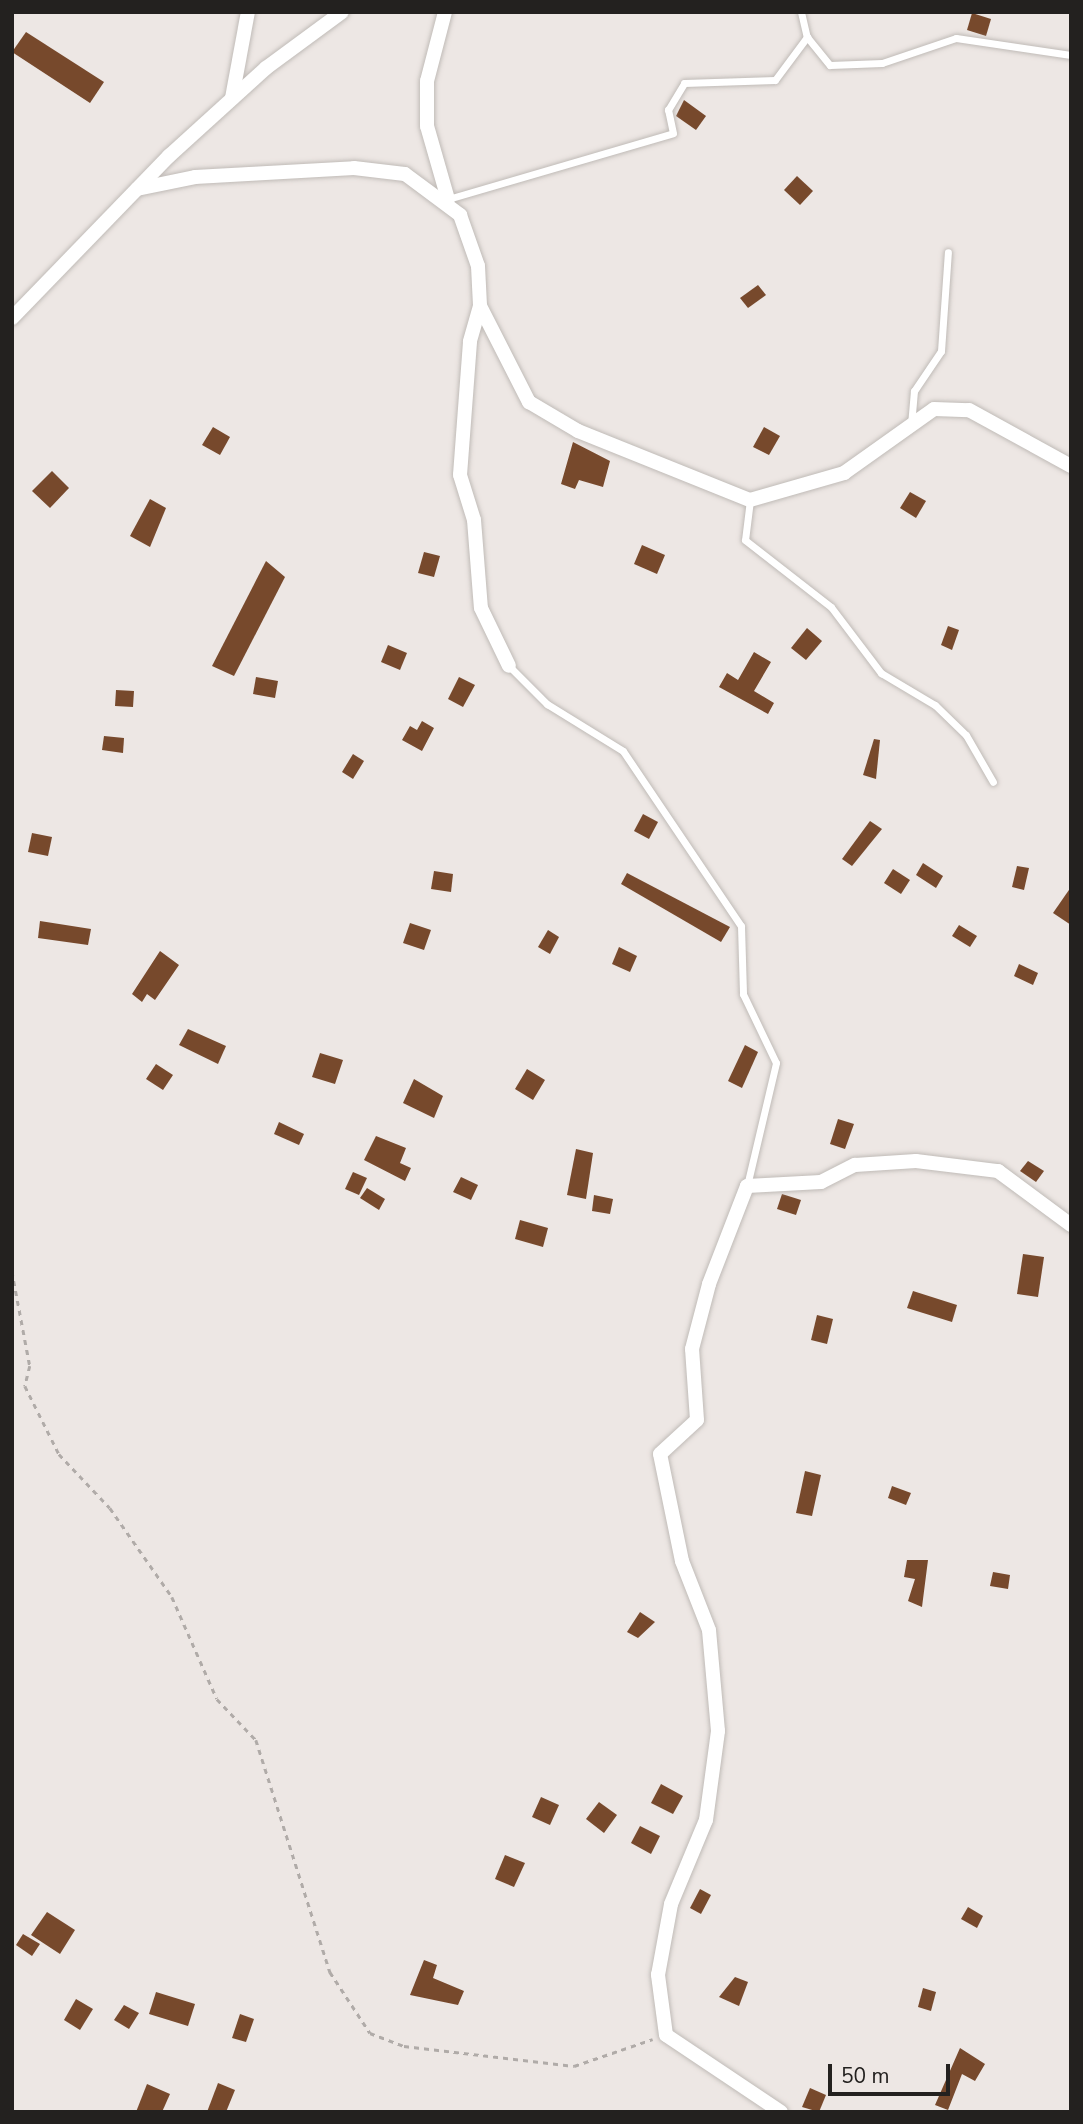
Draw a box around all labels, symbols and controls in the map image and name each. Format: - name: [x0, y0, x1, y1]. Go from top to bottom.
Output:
- scale bar: [831, 2050, 954, 2094]
- text: 50 m: [841, 2062, 890, 2090]

